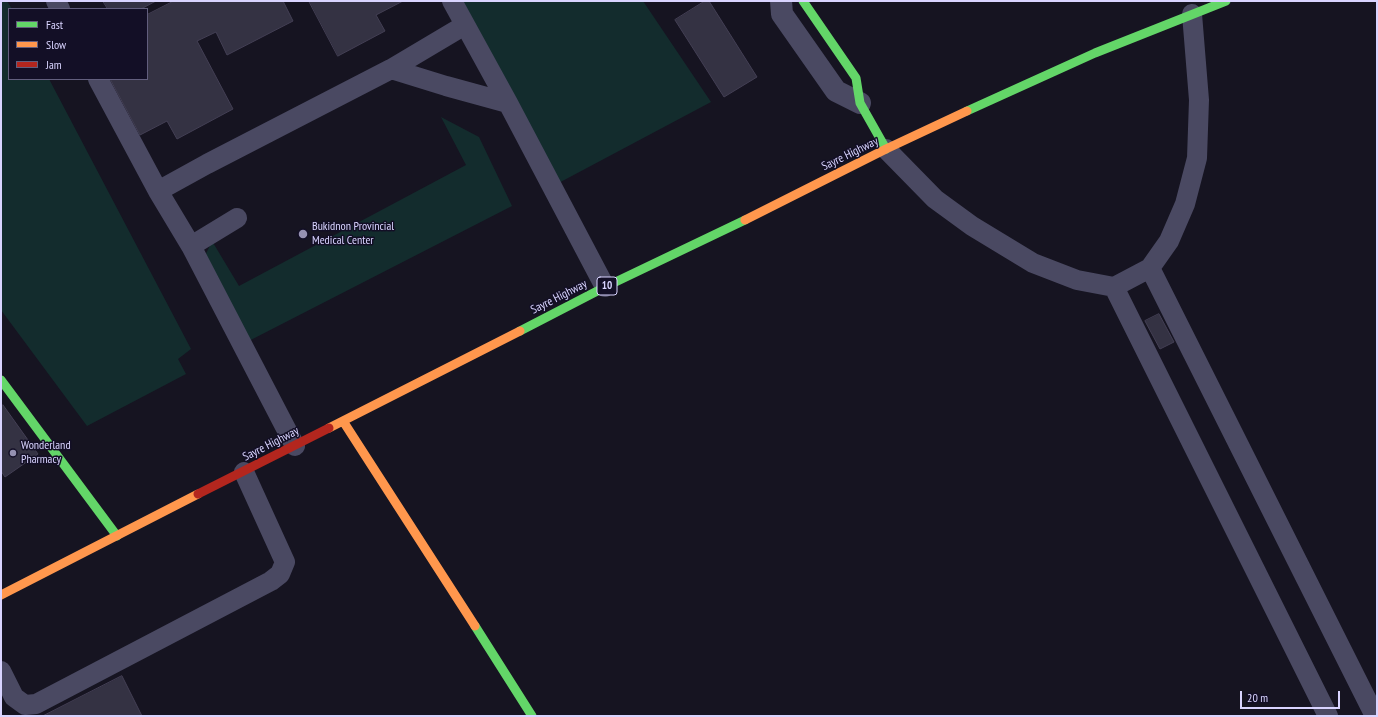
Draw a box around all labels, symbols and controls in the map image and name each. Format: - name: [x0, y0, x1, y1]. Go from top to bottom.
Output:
- legend: [8, 8, 148, 80]
- text: Fast: [46, 17, 63, 32]
- text: Slow: [46, 37, 66, 52]
- text: Jam: [46, 57, 62, 72]
- street label: Sayre Highway: [819, 134, 881, 174]
- place label: Bukidnon Provincial Medical Center: [312, 220, 394, 248]
- marker: Bukidnon Provincial Medical Center: [297, 228, 309, 240]
- street label: Sayre Highway: [528, 277, 590, 317]
- road number: 10: [597, 277, 617, 295]
- street label: Sayre Highway: [240, 424, 302, 464]
- place label: Wonderland Pharmacy: [21, 439, 71, 467]
- marker: Wonderland Pharmacy: [8, 448, 18, 458]
- scale bar: [1242, 683, 1342, 709]
- text: 20 m: [1247, 690, 1268, 705]

